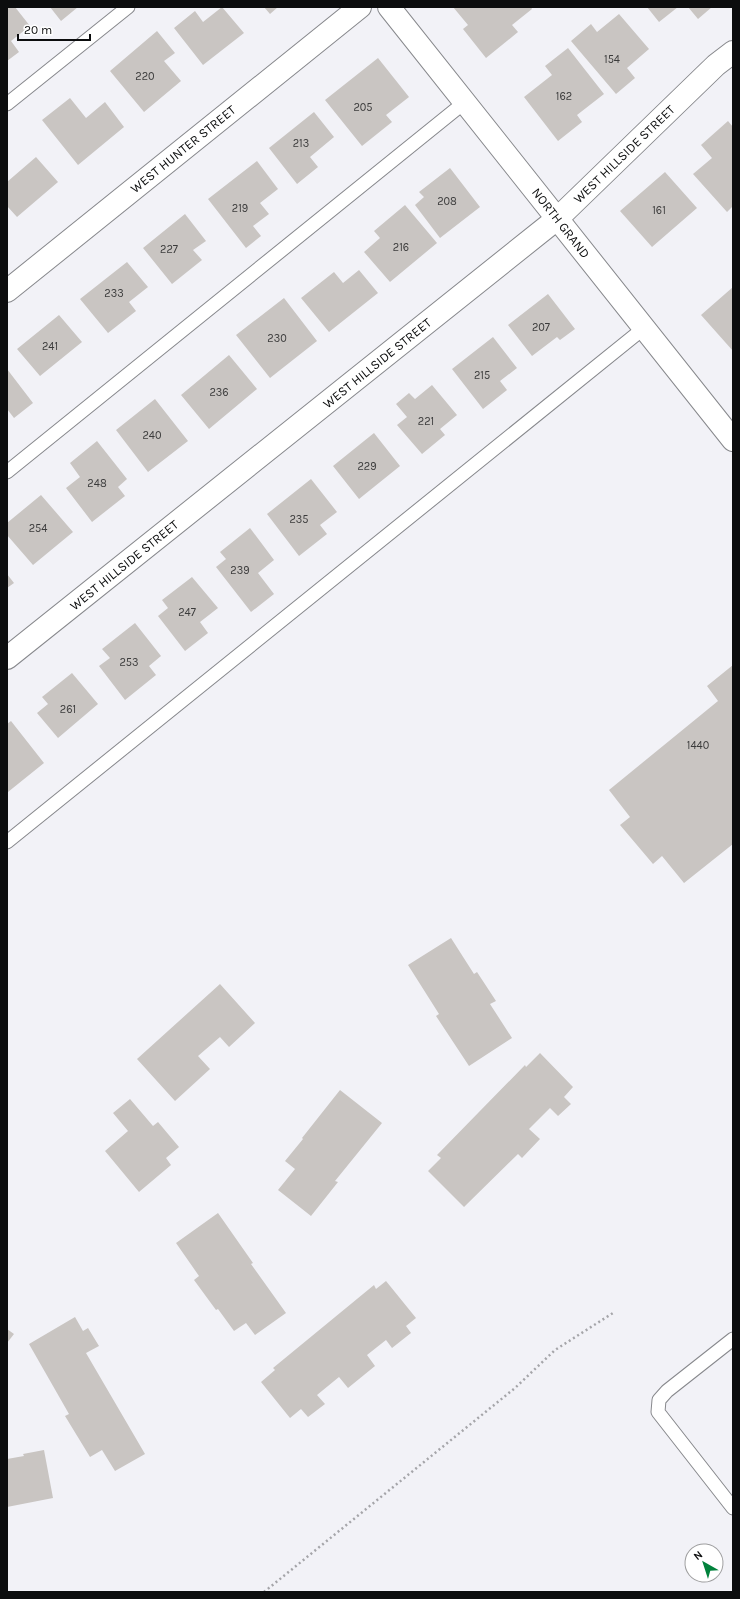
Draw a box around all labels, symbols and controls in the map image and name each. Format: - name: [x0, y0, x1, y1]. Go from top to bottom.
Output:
- scale bar: [18, 16, 90, 42]
- text: 20 m: [24, 23, 52, 37]
- house number: 154: [604, 53, 620, 66]
- house number: 220: [135, 70, 155, 83]
- house number: 162: [556, 90, 572, 103]
- house number: 205: [353, 101, 373, 114]
- street label: WEST HILLSIDE STREET: [570, 101, 678, 206]
- street label: WEST HUNTER STREET: [127, 102, 239, 196]
- house number: 213: [293, 137, 309, 150]
- street label: NORTH GRAND: [529, 185, 593, 261]
- house number: 208: [437, 195, 457, 208]
- house number: 219: [232, 202, 248, 215]
- house number: 161: [652, 204, 666, 217]
- house number: 216: [393, 241, 409, 254]
- house number: 227: [160, 243, 178, 256]
- house number: 233: [104, 287, 124, 300]
- street label: WEST HILLSIDE STREET: [320, 314, 434, 411]
- house number: 207: [532, 321, 550, 334]
- house number: 230: [267, 332, 287, 345]
- house number: 241: [42, 340, 58, 353]
- house number: 215: [474, 369, 490, 382]
- house number: 236: [209, 386, 229, 399]
- house number: 221: [418, 415, 434, 428]
- house number: 240: [142, 429, 162, 442]
- house number: 229: [357, 460, 377, 473]
- house number: 248: [87, 477, 107, 490]
- house number: 235: [289, 513, 309, 526]
- street label: WEST HILLSIDE STREET: [67, 516, 181, 613]
- house number: 254: [29, 522, 47, 535]
- house number: 239: [230, 564, 250, 577]
- house number: 247: [178, 606, 196, 619]
- house number: 253: [119, 656, 139, 669]
- house number: 261: [60, 703, 76, 716]
- house number: 1440: [687, 739, 709, 752]
- north arrow: [684, 1543, 724, 1583]
- text: N: [691, 1548, 705, 1563]

